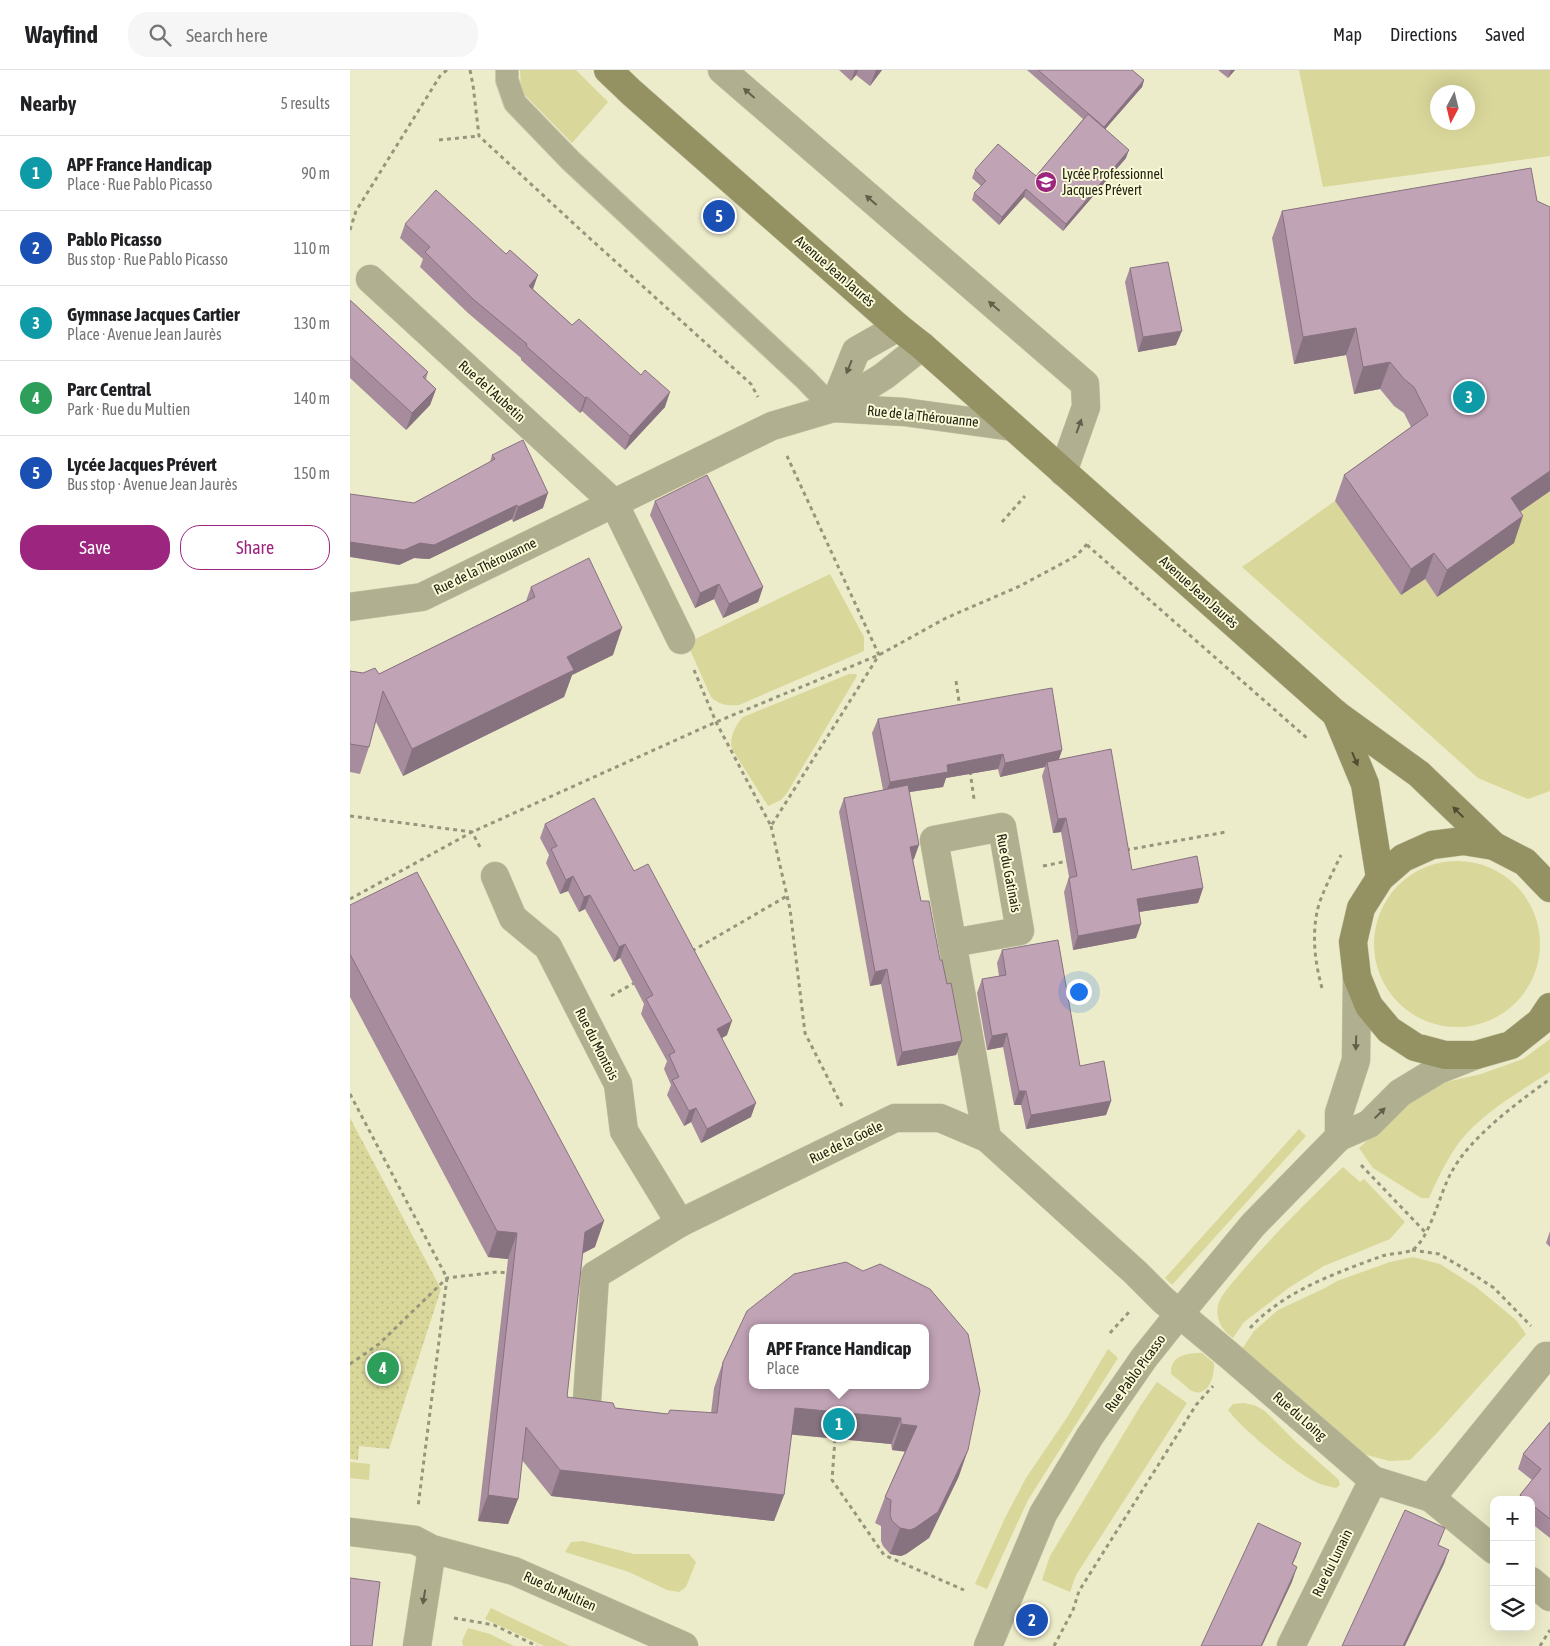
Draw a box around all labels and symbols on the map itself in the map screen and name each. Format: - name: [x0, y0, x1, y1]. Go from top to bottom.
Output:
- north arrow: [1430, 85, 1475, 130]
- one-way arrow: [742, 88, 755, 99]
- place label: Lycée Professionnel Jacques Prévert: [1062, 166, 1164, 198]
- school or university icon: Lycée Professionnel Jacques Prévert: [1034, 170, 1058, 194]
- one-way arrow: [865, 194, 878, 205]
- pin: 5: [703, 197, 735, 235]
- street label: Avenue Jean Jaurès: [792, 232, 878, 310]
- one-way arrow: [989, 300, 1001, 312]
- street label: Rue de l'Aubetin: [456, 357, 528, 425]
- one-way arrow: [845, 360, 853, 375]
- pin: 3: [1453, 378, 1485, 416]
- street label: Rue de la Thérouanne: [866, 402, 980, 430]
- one-way arrow: [1075, 418, 1083, 433]
- street label: Rue de la Thérouanne: [431, 534, 539, 598]
- street label: Avenue Jean Jaurès: [1157, 553, 1242, 631]
- one-way arrow: [1351, 752, 1359, 766]
- one-way arrow: [1453, 806, 1465, 818]
- street label: Rue du Gatinais: [994, 832, 1024, 914]
- your location: [1066, 979, 1092, 1005]
- street label: Rue du Montois: [572, 1005, 622, 1083]
- one-way arrow: [1352, 1036, 1360, 1052]
- one-way arrow: [1374, 1107, 1386, 1119]
- street label: Rue de la Goële: [807, 1117, 885, 1167]
- street label: Rue Pablo Picasso: [1102, 1331, 1168, 1415]
- pin: 4: [367, 1349, 399, 1387]
- street label: Rue du Loing: [1270, 1389, 1330, 1443]
- pin: 1: [823, 1405, 855, 1443]
- street label: Rue du Lunain: [1309, 1527, 1355, 1599]
- street label: Rue du Multien: [521, 1568, 599, 1614]
- one-way arrow: [419, 1590, 427, 1606]
- pin: 2: [1016, 1601, 1048, 1639]

